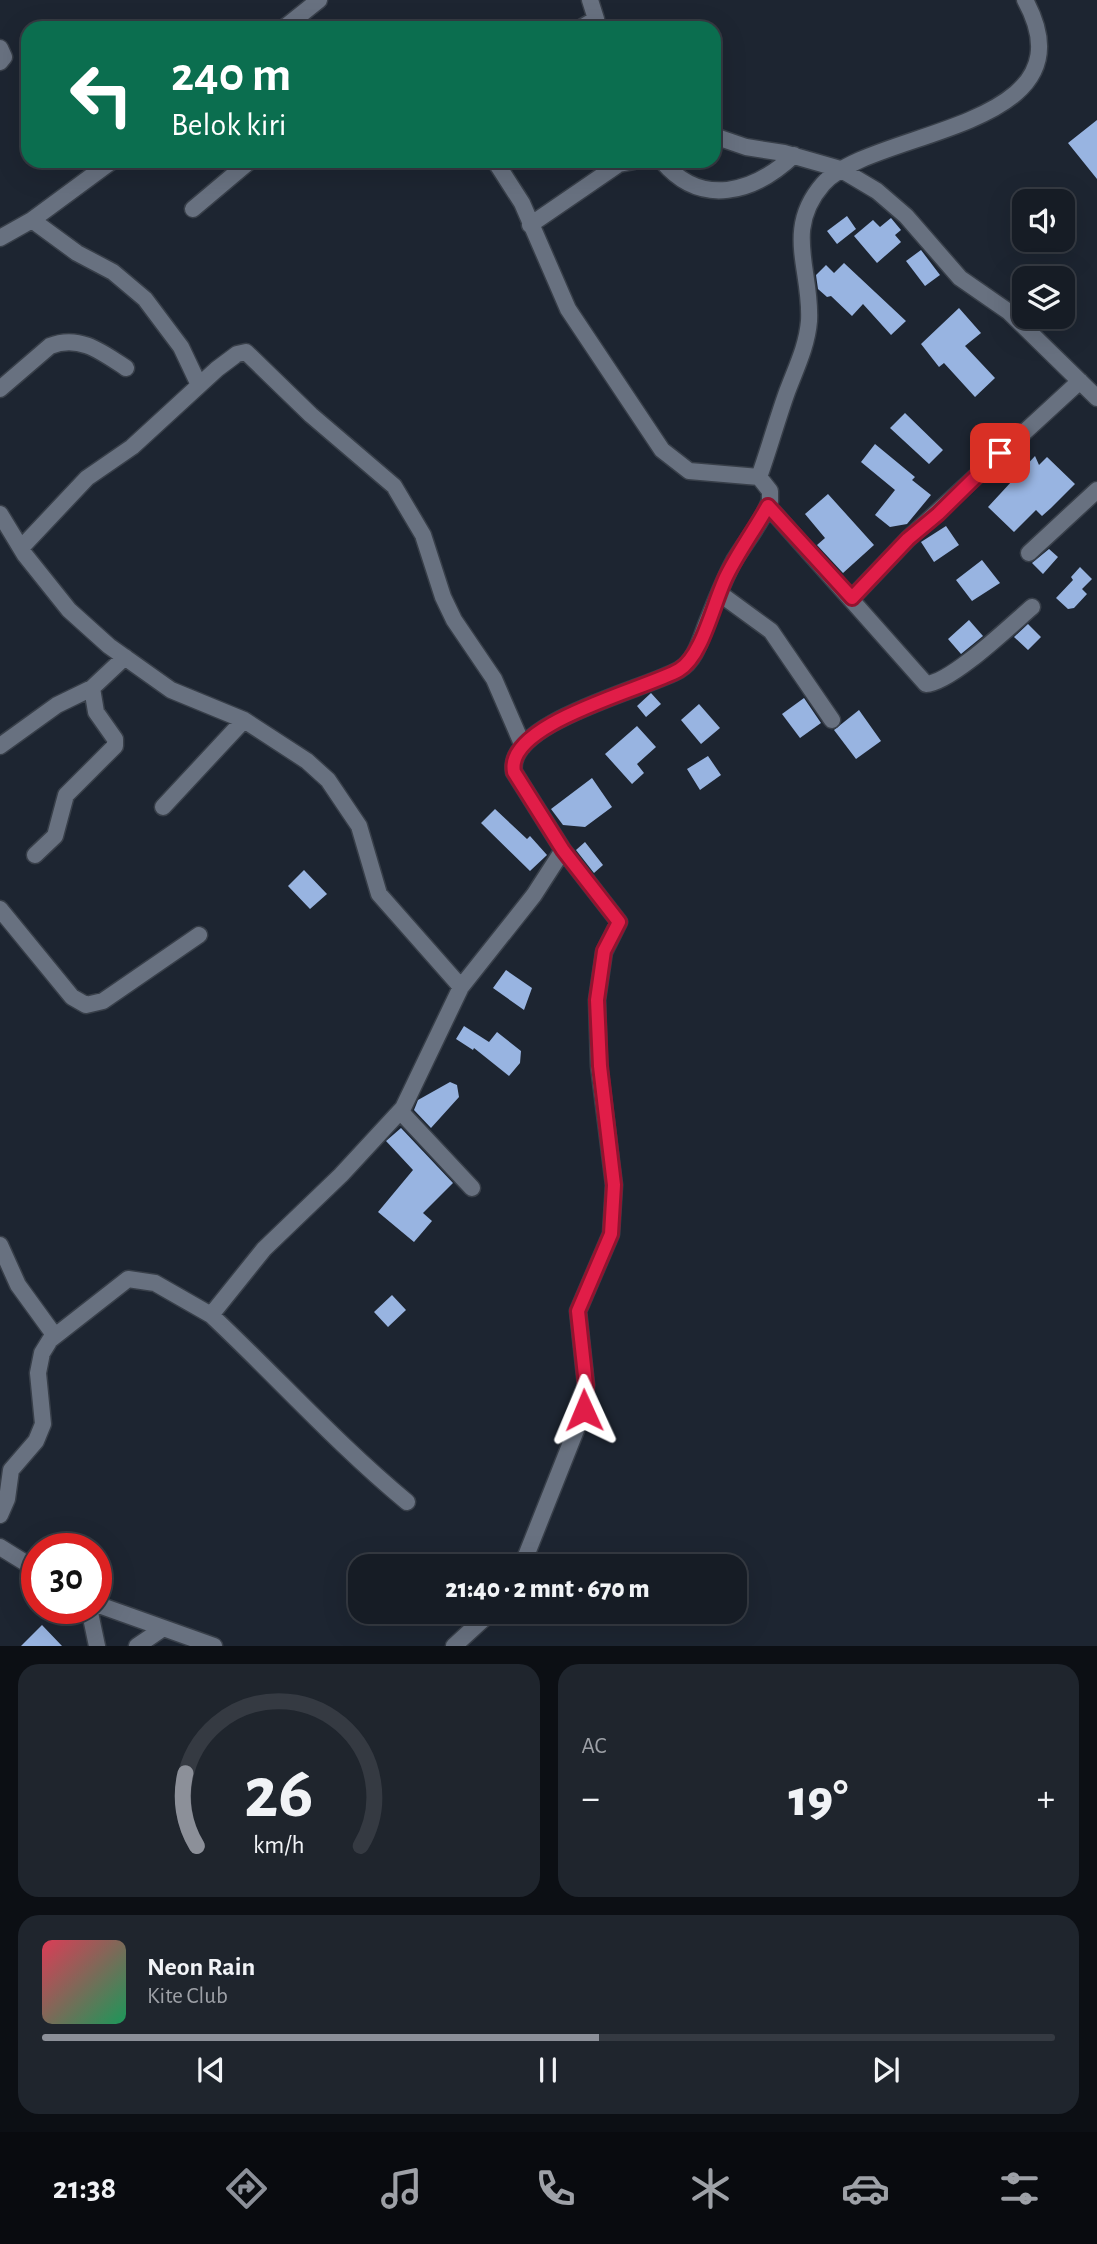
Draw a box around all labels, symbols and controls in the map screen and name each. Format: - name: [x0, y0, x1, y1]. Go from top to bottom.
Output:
- icon: left: [56, 49, 147, 140]
- text: 240 m: [171, 51, 291, 100]
- text: Belok kiri: [171, 109, 287, 141]
- map controls: [1012, 189, 1075, 329]
- button: sound: [1012, 189, 1075, 252]
- button: layers: [1012, 266, 1075, 329]
- pin: [970, 423, 1030, 483]
- icon: arrive: [981, 434, 1019, 472]
- position arrow: [547, 1373, 621, 1447]
- speed limit sign: 30: [21, 1533, 112, 1624]
- text: 21:40 · 2 mnt · 670 m: [445, 1576, 650, 1602]
- text: AC: [582, 1735, 606, 1758]
- text: 26: [244, 1759, 313, 1832]
- text: 19°: [788, 1773, 848, 1825]
- text: −: [582, 1780, 600, 1818]
- text: +: [1037, 1780, 1055, 1818]
- text: km/h: [253, 1833, 305, 1858]
- text: Neon Rain: [147, 1954, 255, 1980]
- text: Kite Club: [147, 1985, 228, 2008]
- icon: previous: [192, 2051, 230, 2089]
- icon: pause: [529, 2051, 567, 2089]
- icon: next: [867, 2051, 905, 2089]
- icon: directions: [222, 2164, 271, 2213]
- icon: music: [377, 2164, 426, 2213]
- icon: phone: [531, 2164, 580, 2213]
- icon: climate: [686, 2164, 735, 2213]
- icon: car: [841, 2164, 890, 2213]
- icon: filters: [995, 2164, 1044, 2213]
- text: 21:38: [53, 2172, 116, 2204]

